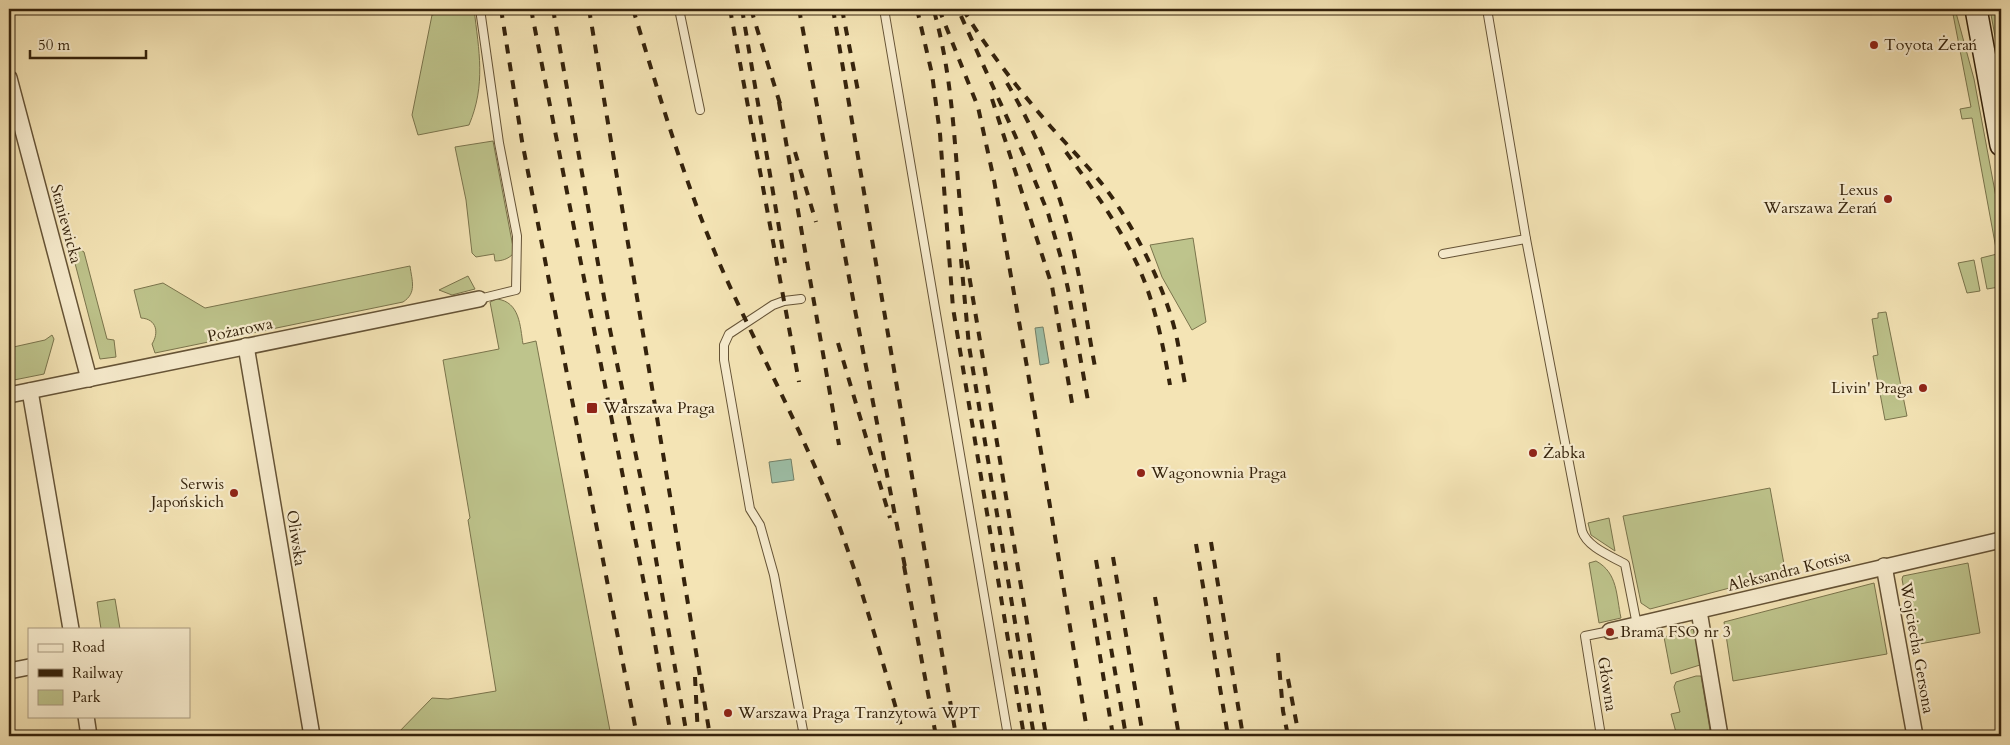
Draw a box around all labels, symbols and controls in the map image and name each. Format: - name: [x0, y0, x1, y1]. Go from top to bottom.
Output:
- scale bar: [30, 28, 146, 60]
- place label: Toyota Żerań: [1884, 34, 1978, 56]
- text: 50 m: [38, 35, 70, 55]
- marker: Toyota Żerań: [1868, 39, 1880, 51]
- place label: Lexus Warszawa Żerań: [1763, 179, 1878, 219]
- street label: Staniewicka: [45, 182, 87, 266]
- marker: Lexus Warszawa Żerań: [1882, 193, 1894, 205]
- street label: Pożarowa: [205, 312, 275, 348]
- place label: Livin' Praga: [1831, 377, 1913, 399]
- marker: Livin' Praga: [1917, 382, 1929, 394]
- place label: Warszawa Praga: [602, 397, 715, 419]
- marker: Warszawa Praga: [585, 401, 599, 415]
- place label: Żabka: [1543, 442, 1585, 464]
- marker: Żabka: [1527, 447, 1539, 459]
- place label: Wagonownia Praga: [1150, 462, 1287, 484]
- marker: Wagonownia Praga: [1135, 467, 1147, 479]
- place label: Serwis Japońskich: [149, 473, 224, 513]
- marker: Serwis Japońskich: [228, 487, 240, 499]
- street label: Oliwska: [281, 509, 311, 567]
- street label: Aleksandra Kotsisa: [1725, 545, 1853, 597]
- street label: Wojciecha Gersona: [1894, 580, 1939, 715]
- place label: Brama FSO nr 3: [1620, 621, 1731, 643]
- marker: Brama FSO nr 3: [1604, 626, 1616, 638]
- legend: [28, 628, 190, 718]
- text: Road: [72, 637, 105, 657]
- street label: Główna: [1592, 655, 1622, 713]
- text: Railway: [72, 663, 123, 683]
- text: Park: [72, 687, 101, 707]
- place label: Warszawa Praga Tranzytowa WPT: [737, 702, 980, 724]
- marker: Warszawa Praga Tranzytowa WPT: [722, 707, 734, 719]

